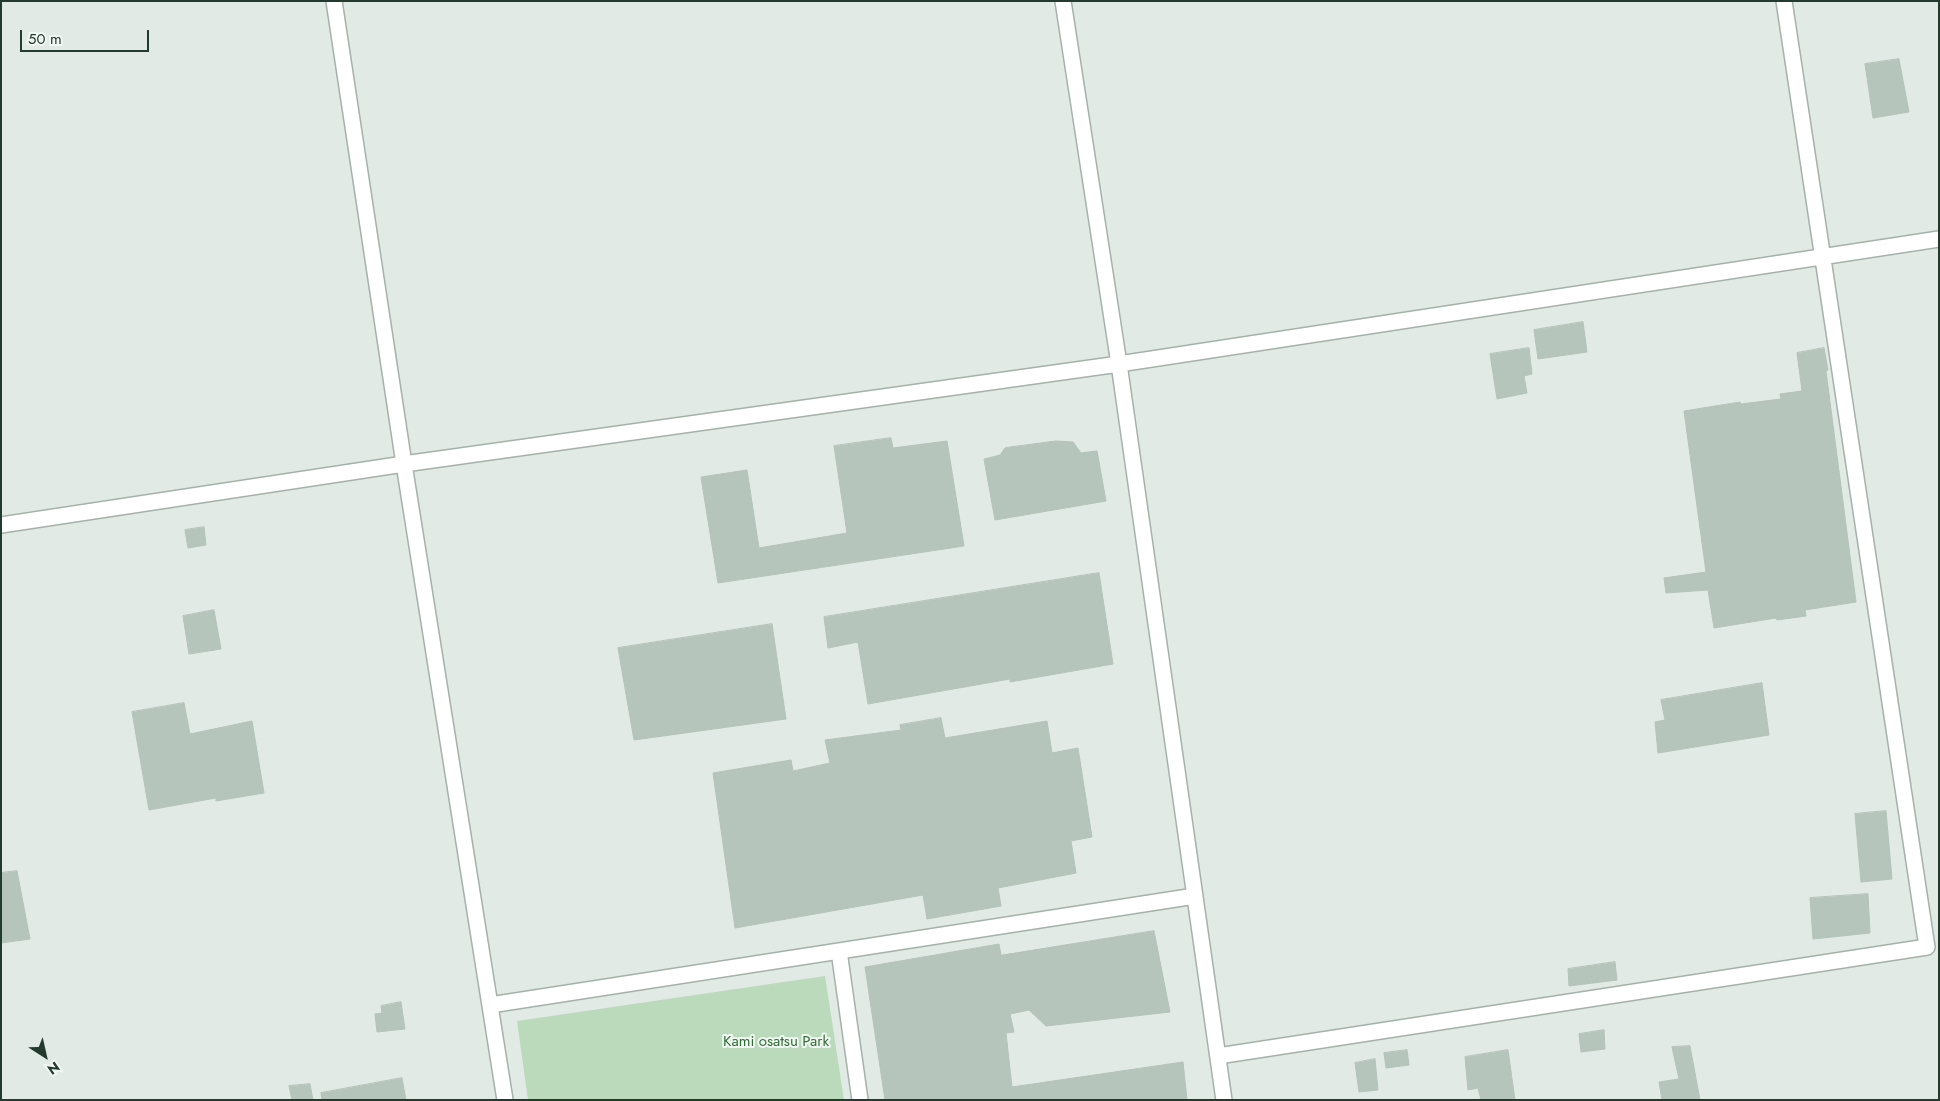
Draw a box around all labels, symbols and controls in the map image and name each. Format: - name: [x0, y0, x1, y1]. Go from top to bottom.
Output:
- scale bar: [22, 20, 151, 52]
- text: 50 m: [28, 28, 62, 50]
- north arrow: [20, 1031, 70, 1081]
- park label: Kami osatsu Park: [723, 1033, 829, 1051]
- text: N: [43, 1057, 64, 1080]

